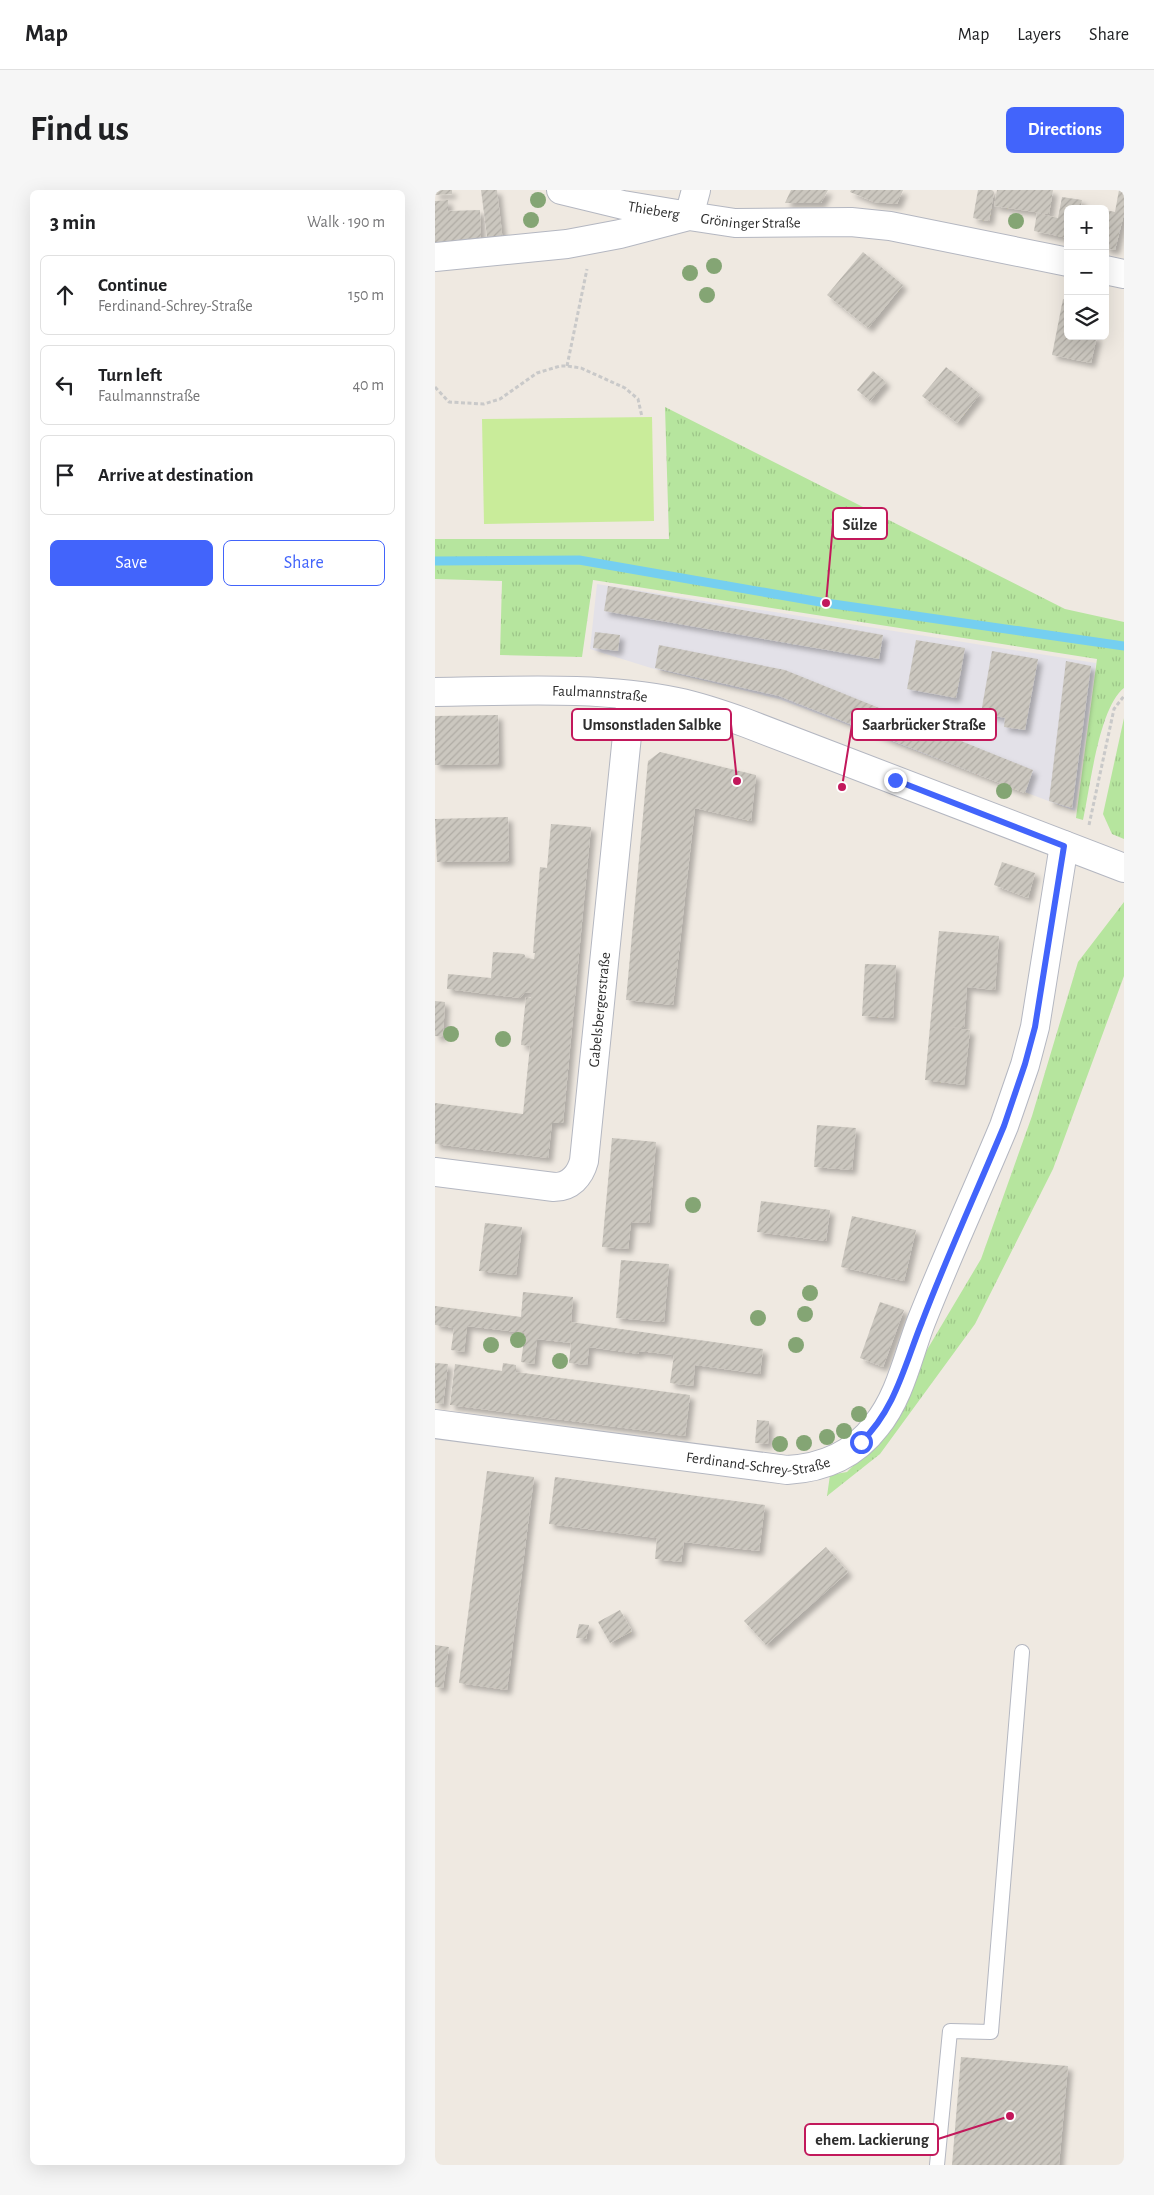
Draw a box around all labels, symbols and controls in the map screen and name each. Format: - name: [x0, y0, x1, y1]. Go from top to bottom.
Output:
- text: Map: [25, 22, 68, 46]
- text: Map: [958, 26, 989, 44]
- text: Layers: [1017, 26, 1061, 44]
- text: Share: [1089, 26, 1129, 44]
- button: Directions: [1006, 107, 1124, 153]
- text: Find us: [30, 112, 129, 147]
- street label: Thieberg: [627, 198, 682, 222]
- map controls: [1064, 205, 1109, 340]
- button: +: [1064, 205, 1109, 250]
- street label: Gröninger Straße: [700, 210, 801, 231]
- text: 3 min: [50, 212, 96, 233]
- text: Walk · 190 m: [307, 214, 385, 230]
- button: −: [1064, 250, 1109, 295]
- text: Continue: [98, 276, 167, 295]
- icon: ahead: [51, 281, 79, 309]
- text: 150 m: [348, 287, 384, 303]
- button: layers: [1064, 295, 1109, 340]
- text: Ferdinand-Schrey-Straße: [98, 298, 253, 314]
- text: Turn left: [98, 366, 162, 385]
- icon: left: [51, 371, 79, 399]
- text: 40 m: [352, 377, 384, 393]
- text: Faulmannstraße: [98, 388, 200, 404]
- icon: arrive: [51, 461, 79, 489]
- text: Arrive at destination: [98, 466, 254, 485]
- callout: Sülze: [833, 508, 887, 539]
- text: Sülze: [843, 517, 878, 533]
- button: Save: [50, 540, 213, 586]
- button: Share: [223, 540, 385, 586]
- street label: Faulmannstraße: [552, 683, 649, 704]
- callout: Umsonstladen Salbke: [572, 709, 731, 740]
- callout: Saarbrücker Straße: [852, 709, 996, 740]
- text: Umsonstladen Salbke: [583, 717, 722, 733]
- text: Saarbrücker Straße: [862, 717, 986, 733]
- route end: [884, 769, 907, 792]
- street label: Gabelsbergerstraße: [586, 951, 613, 1068]
- route start: [850, 1431, 873, 1454]
- street label: Ferdinand-Schrey-Straße: [685, 1449, 832, 1478]
- callout: ehem. Lackierung: [805, 2124, 938, 2155]
- text: ehem. Lackierung: [815, 2132, 930, 2148]

